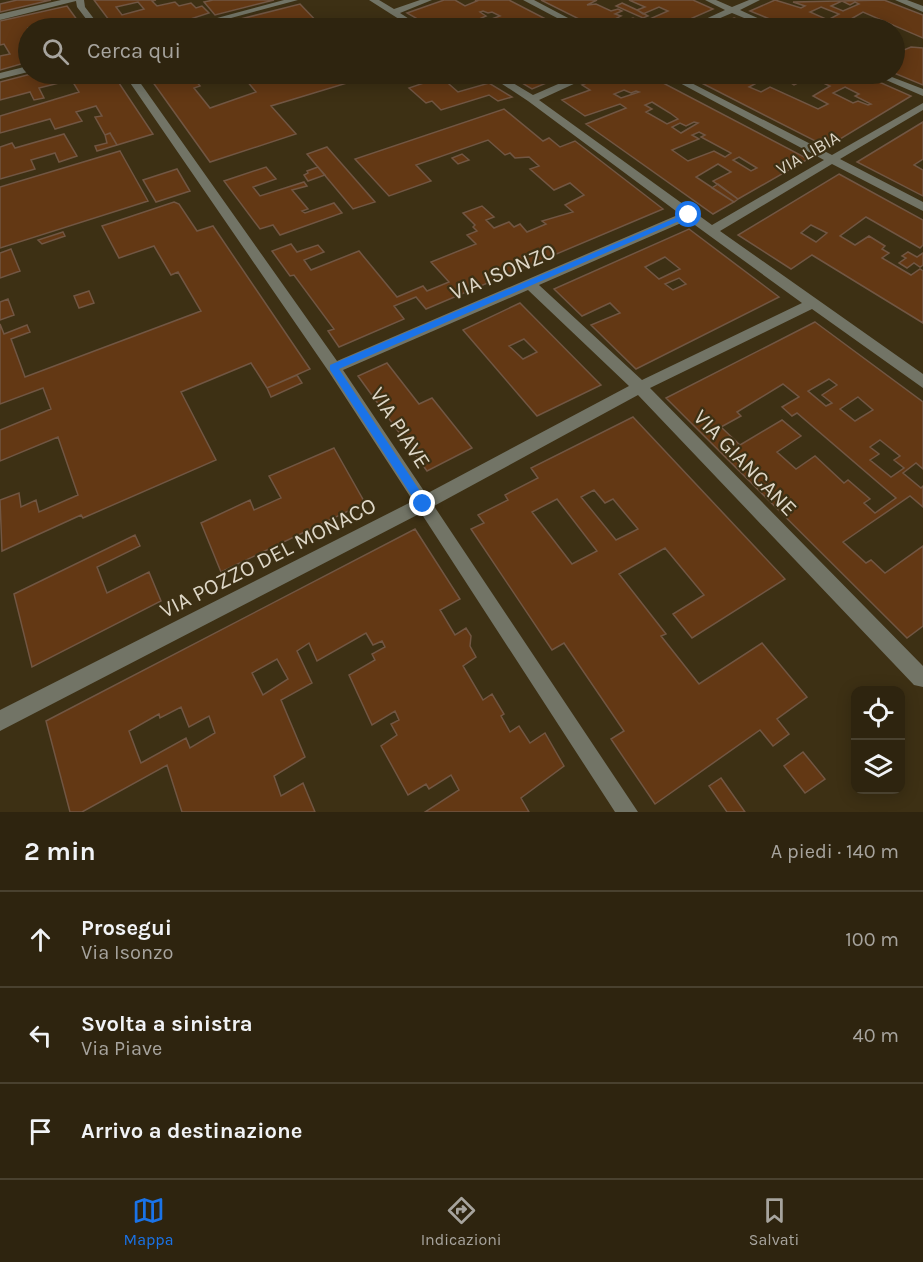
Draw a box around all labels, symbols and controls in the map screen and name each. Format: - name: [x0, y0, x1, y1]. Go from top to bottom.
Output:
- search box: [18, 18, 905, 84]
- icon: search: [39, 35, 72, 68]
- text: Cerca qui: [87, 38, 181, 64]
- street label: VIA LIBIA: [772, 126, 844, 180]
- route start: [675, 201, 701, 227]
- street label: VIA ISONZO: [446, 238, 560, 306]
- street label: VIA PIAVE: [364, 383, 436, 473]
- street label: VIA GIANCANE: [688, 404, 802, 522]
- route end: [409, 490, 435, 516]
- street label: VIA POZZO DEL MONACO: [156, 492, 380, 624]
- map controls: [851, 686, 905, 794]
- button: locate: [851, 686, 905, 740]
- button: layers: [851, 740, 905, 794]
- text: 2 min: [24, 836, 96, 867]
- text: A piedi · 140 m: [771, 840, 899, 863]
- text: Prosegui: [81, 915, 172, 941]
- icon: ahead: [24, 923, 57, 956]
- text: 100 m: [845, 928, 899, 951]
- text: Via Isonzo: [81, 941, 174, 964]
- text: Svolta a sinistra: [81, 1011, 253, 1037]
- icon: left: [24, 1019, 57, 1052]
- text: 40 m: [853, 1024, 899, 1047]
- text: Via Piave: [81, 1037, 162, 1060]
- icon: arrive: [24, 1115, 57, 1148]
- text: Arrivo a destinazione: [81, 1118, 302, 1144]
- tab: Mappa: [124, 1194, 173, 1249]
- tab: Indicazioni: [421, 1194, 502, 1249]
- tab: Salvati: [749, 1194, 799, 1249]

